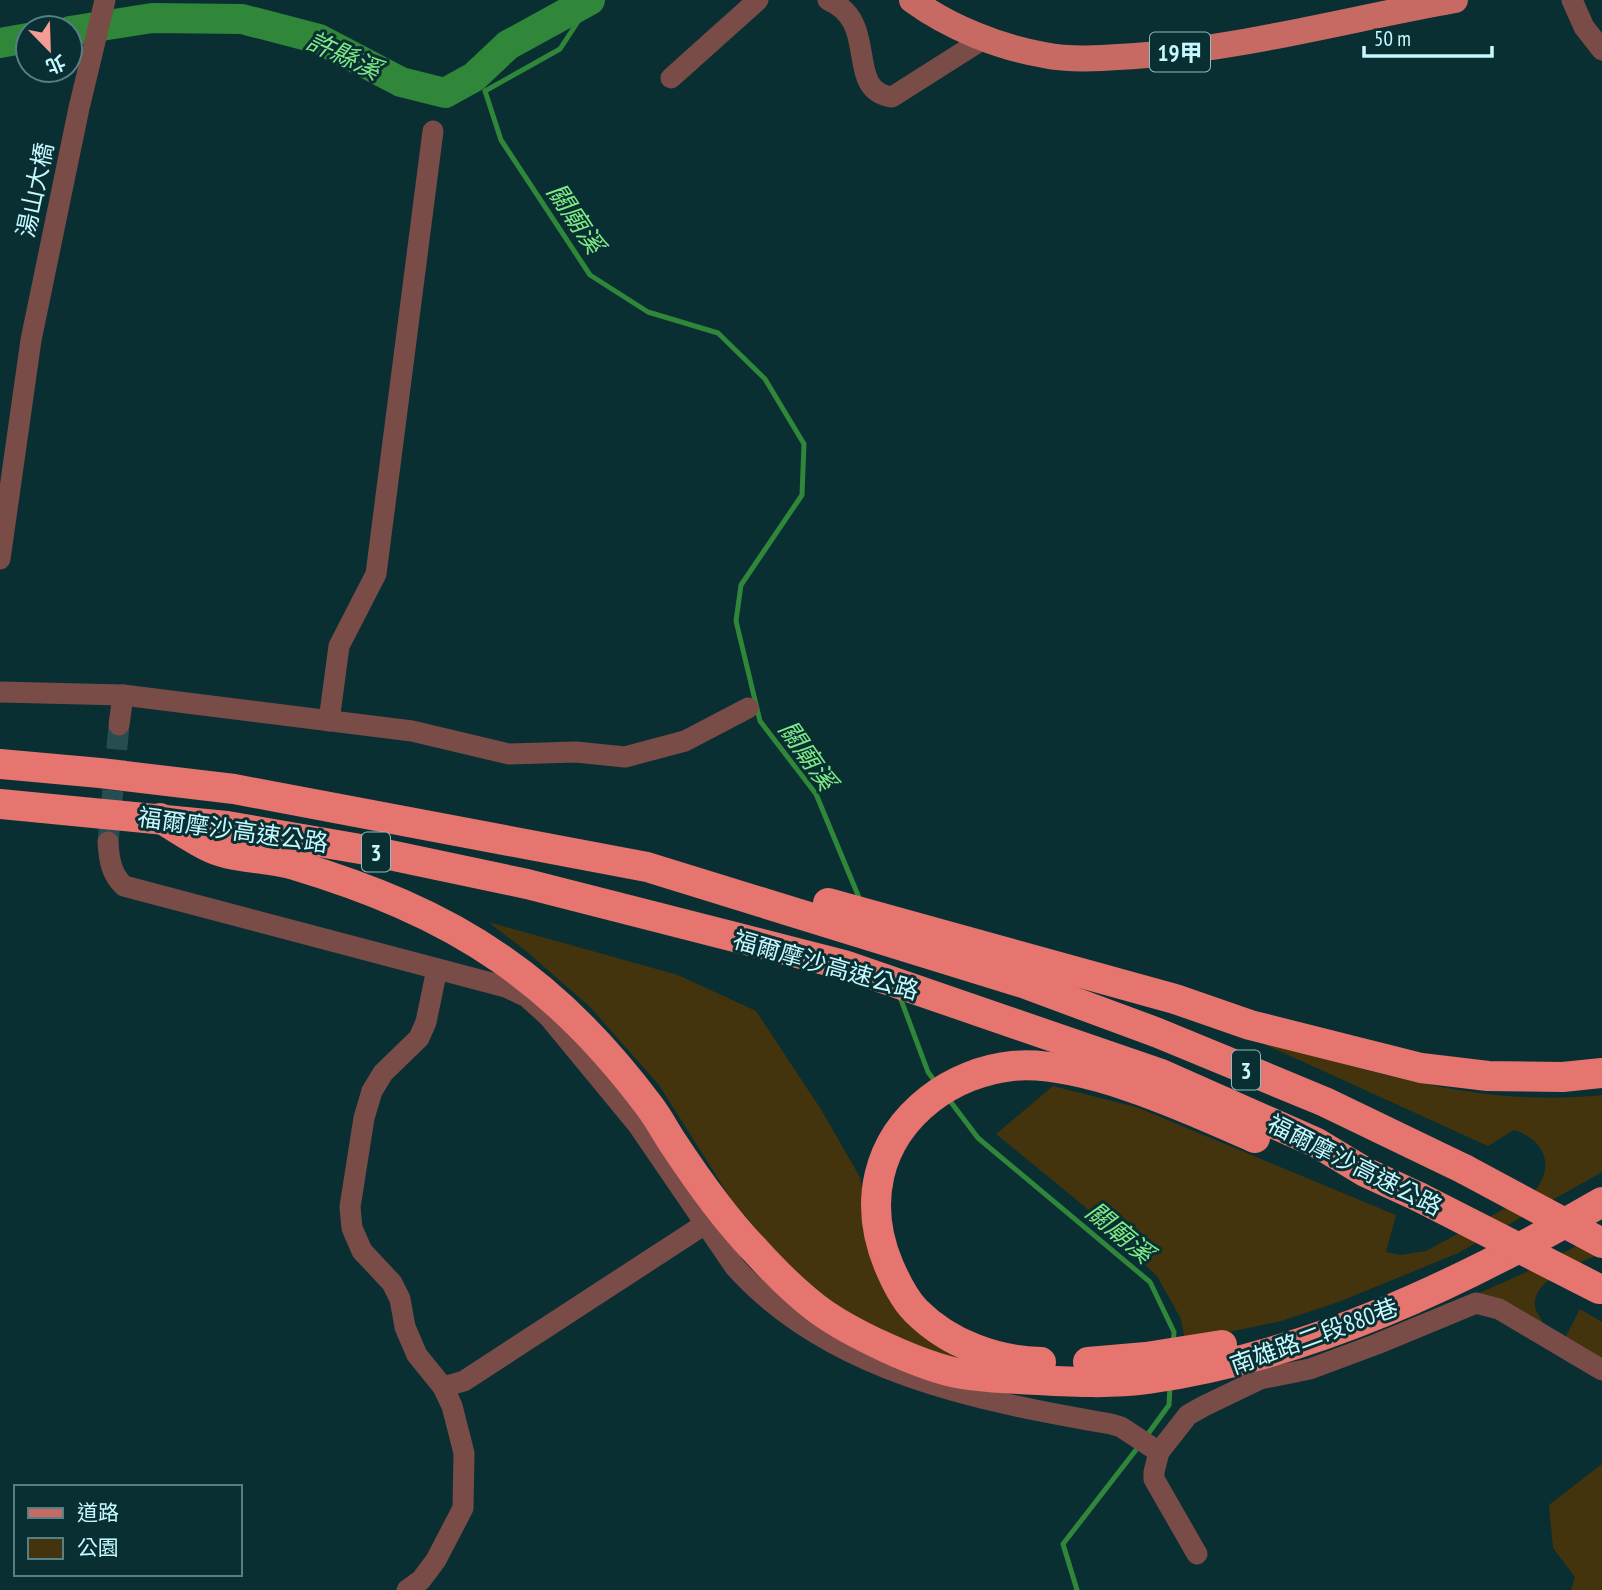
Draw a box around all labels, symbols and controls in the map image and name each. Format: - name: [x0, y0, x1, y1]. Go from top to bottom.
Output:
- north arrow: [14, 14, 84, 84]
- scale bar: [1364, 14, 1492, 58]
- water label: 許縣溪: [302, 24, 390, 88]
- text: 50 m: [1374, 25, 1411, 52]
- road number: 19甲: [1150, 32, 1210, 72]
- text: 北: [42, 50, 69, 79]
- street label: 湯山大橋: [10, 140, 60, 240]
- water label: 關廟溪: [541, 176, 614, 263]
- water label: 關廟溪: [772, 714, 846, 800]
- street label: 福爾摩沙高速公路: [136, 801, 330, 859]
- road number: 3: [362, 832, 390, 872]
- street label: 福爾摩沙高速公路: [729, 924, 923, 1006]
- road number: 3: [1232, 1050, 1260, 1090]
- street label: 福爾摩沙高速公路: [1262, 1108, 1448, 1222]
- water label: 關廟溪: [1080, 1194, 1164, 1272]
- street label: 南雄路二段880巷: [1226, 1291, 1402, 1381]
- legend: [14, 1485, 242, 1576]
- text: 道路: [77, 1499, 119, 1526]
- text: 公園: [77, 1534, 119, 1561]

